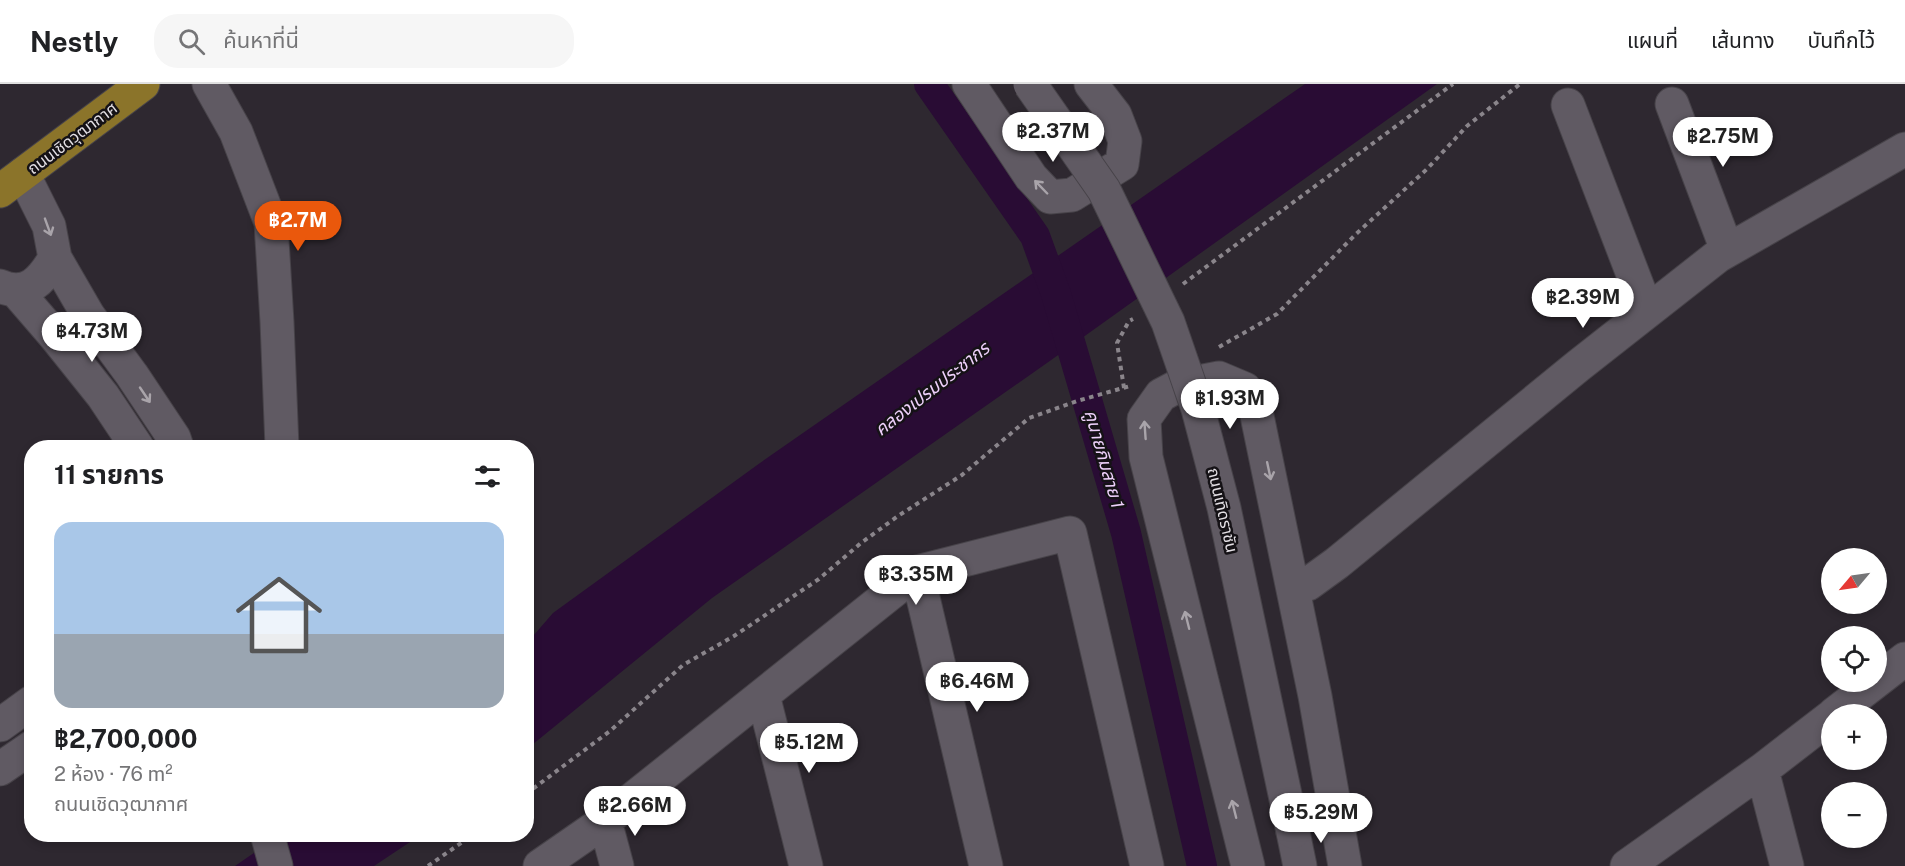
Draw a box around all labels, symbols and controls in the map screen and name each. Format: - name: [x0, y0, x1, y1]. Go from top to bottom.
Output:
- search box: [154, 14, 574, 68]
- text: Nestly: [30, 25, 118, 58]
- icon: search: [175, 25, 208, 58]
- text: ค้นหาที่นี่: [223, 27, 299, 53]
- text: แผนที่: [1627, 28, 1678, 53]
- text: เส้นทาง: [1711, 28, 1775, 53]
- text: บันทึกไว้: [1808, 28, 1875, 53]
- street label: ถนนเชิดวุฒากาศ: [24, 98, 121, 178]
- pin: ฿2.37M: [1004, 112, 1102, 163]
- pin: ฿2.75M: [1674, 117, 1772, 168]
- text: ฿2.37M: [1016, 119, 1090, 143]
- text: ฿2.75M: [1687, 124, 1759, 148]
- one-way arrow: [1033, 180, 1048, 195]
- pin: ฿2.7M: [256, 201, 340, 252]
- text: ฿2.7M: [269, 208, 327, 232]
- one-way arrow: [44, 217, 55, 236]
- pin: ฿2.39M: [1534, 278, 1632, 329]
- text: ฿2.39M: [1546, 285, 1620, 309]
- pin: ฿4.73M: [43, 312, 141, 363]
- text: ฿4.73M: [56, 319, 128, 343]
- water label: คลองเปรมประชากร: [870, 337, 994, 440]
- pin: ฿1.93M: [1181, 379, 1279, 430]
- one-way arrow: [139, 386, 151, 403]
- text: ฿1.93M: [1195, 386, 1265, 410]
- water label: คูนายกิมสาย 1: [1079, 407, 1129, 511]
- one-way arrow: [1139, 420, 1150, 440]
- text: 11 รายการ: [54, 459, 164, 490]
- icon: filters: [471, 460, 504, 493]
- one-way arrow: [1263, 461, 1275, 480]
- street label: ถนนเทิดราชัน: [1204, 466, 1241, 554]
- north arrow: [1821, 548, 1887, 614]
- map controls: [1821, 548, 1887, 848]
- pin: ฿3.35M: [867, 555, 965, 606]
- icon: home: [225, 561, 333, 669]
- text: ฿3.35M: [878, 562, 954, 586]
- one-way arrow: [1180, 611, 1192, 630]
- button: locate: [1821, 626, 1887, 692]
- pin: ฿6.46M: [928, 662, 1026, 713]
- text: ฿6.46M: [940, 669, 1014, 693]
- button: +: [1821, 704, 1887, 770]
- text: ฿2,700,000: [54, 723, 197, 754]
- pin: ฿5.12M: [760, 723, 858, 774]
- text: ฿5.12M: [774, 730, 844, 754]
- text: 2 ห้อง · 76 m²: [54, 762, 173, 786]
- button: −: [1821, 782, 1887, 848]
- pin: ฿2.66M: [586, 786, 684, 837]
- text: ถนนเชิดวุฒากาศ: [54, 792, 188, 816]
- text: ฿2.66M: [598, 793, 672, 817]
- pin: ฿5.29M: [1272, 793, 1370, 844]
- one-way arrow: [1227, 800, 1239, 819]
- text: ฿5.29M: [1283, 800, 1359, 824]

